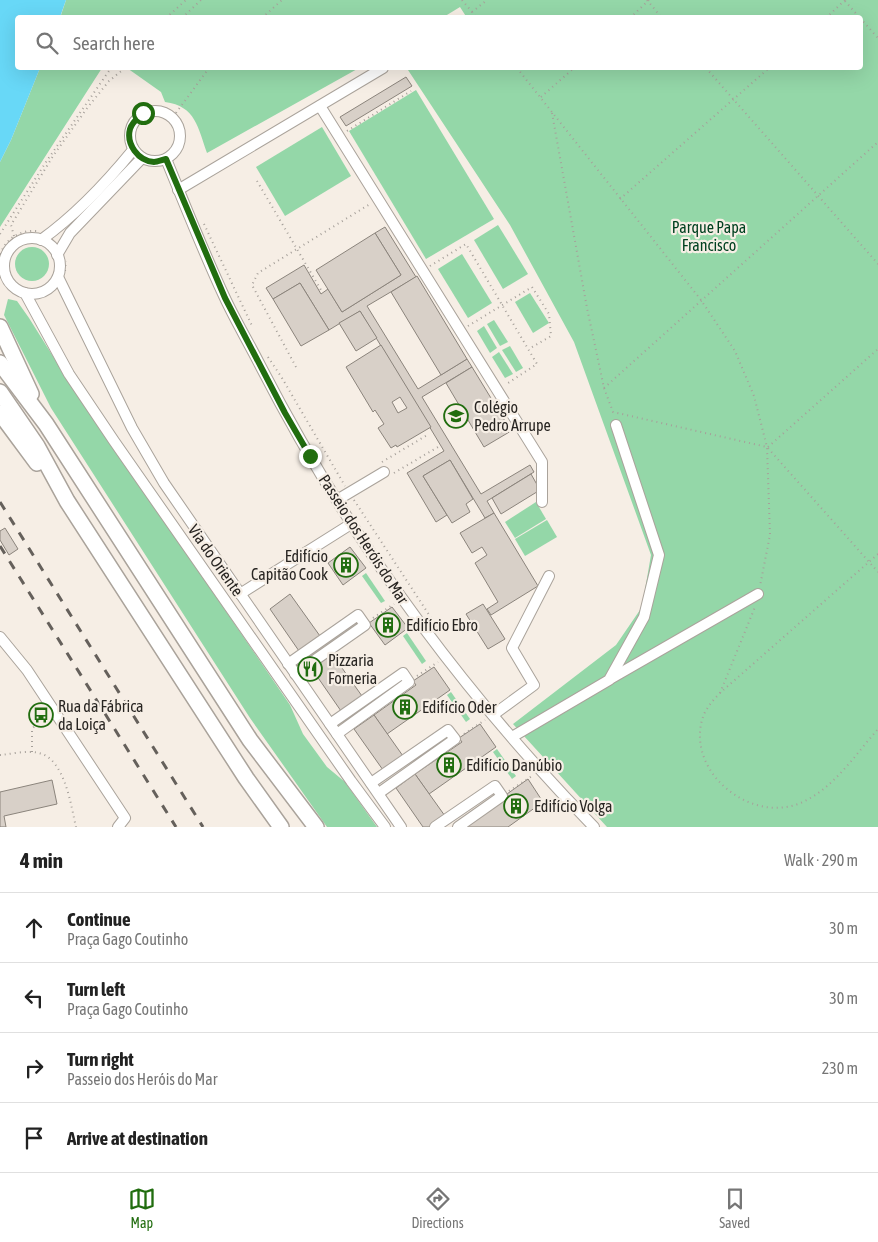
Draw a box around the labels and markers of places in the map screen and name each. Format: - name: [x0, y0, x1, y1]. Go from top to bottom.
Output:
- place label: Colégio Pedro Arrupe: [474, 398, 551, 435]
- school or university icon: Colégio Pedro Arrupe: [443, 403, 469, 429]
- place label: Edifício Capitão Cook: [251, 547, 328, 584]
- building icon: Edifício Capitão Cook: [333, 552, 359, 578]
- building icon: Edifício Ebro: [375, 612, 401, 638]
- place label: Edifício Ebro: [406, 616, 478, 634]
- place label: Pizzaria Forneria: [328, 651, 377, 687]
- restaurant icon: Pizzaria Forneria: [297, 656, 323, 682]
- building icon: Edifício Oder: [392, 694, 418, 720]
- place label: Rua da Fábrica da Loiça: [58, 697, 144, 734]
- place label: Edifício Oder: [422, 698, 497, 716]
- bus stop icon: Rua da Fábrica da Loiça: [28, 702, 54, 728]
- building icon: Edifício Danúbio: [436, 752, 462, 778]
- place label: Edifício Danúbio: [466, 756, 562, 774]
- building icon: Edifício Volga: [503, 793, 529, 819]
- place label: Edifício Volga: [534, 797, 612, 816]

